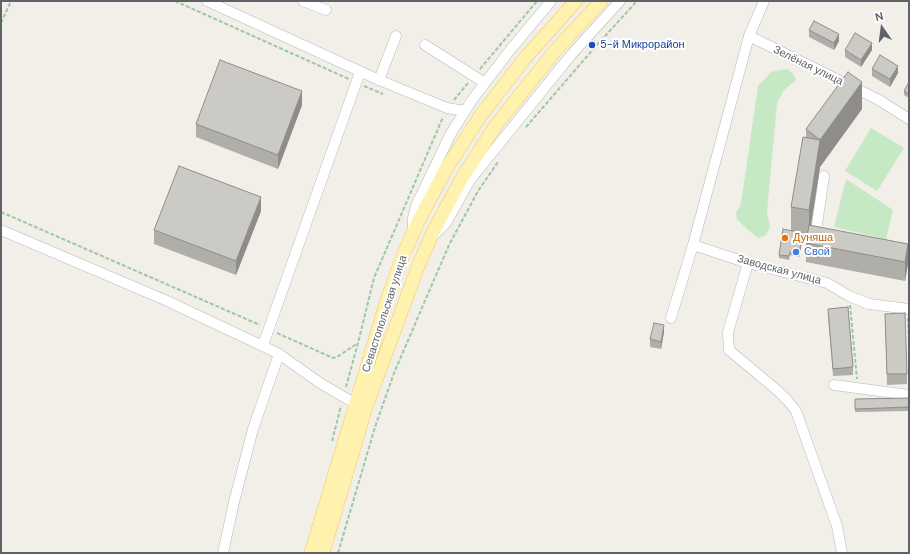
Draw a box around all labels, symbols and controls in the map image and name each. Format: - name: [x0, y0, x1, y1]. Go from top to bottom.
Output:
- north arrow: [862, 8, 902, 48]
- text: N: [874, 9, 885, 24]
- place label: 5-й Микрорайон: [600, 38, 685, 52]
- marker: 5-й Микрорайон: [587, 40, 597, 50]
- street label: Зелёная улица: [771, 43, 845, 89]
- place label: Дуняша: [793, 231, 833, 245]
- marker: Дуняша: [780, 233, 790, 243]
- place label: Свой: [804, 245, 830, 259]
- marker: Свой: [791, 247, 801, 257]
- street label: Заводская улица: [735, 252, 823, 288]
- street label: Севастопольская улица: [360, 254, 410, 374]

